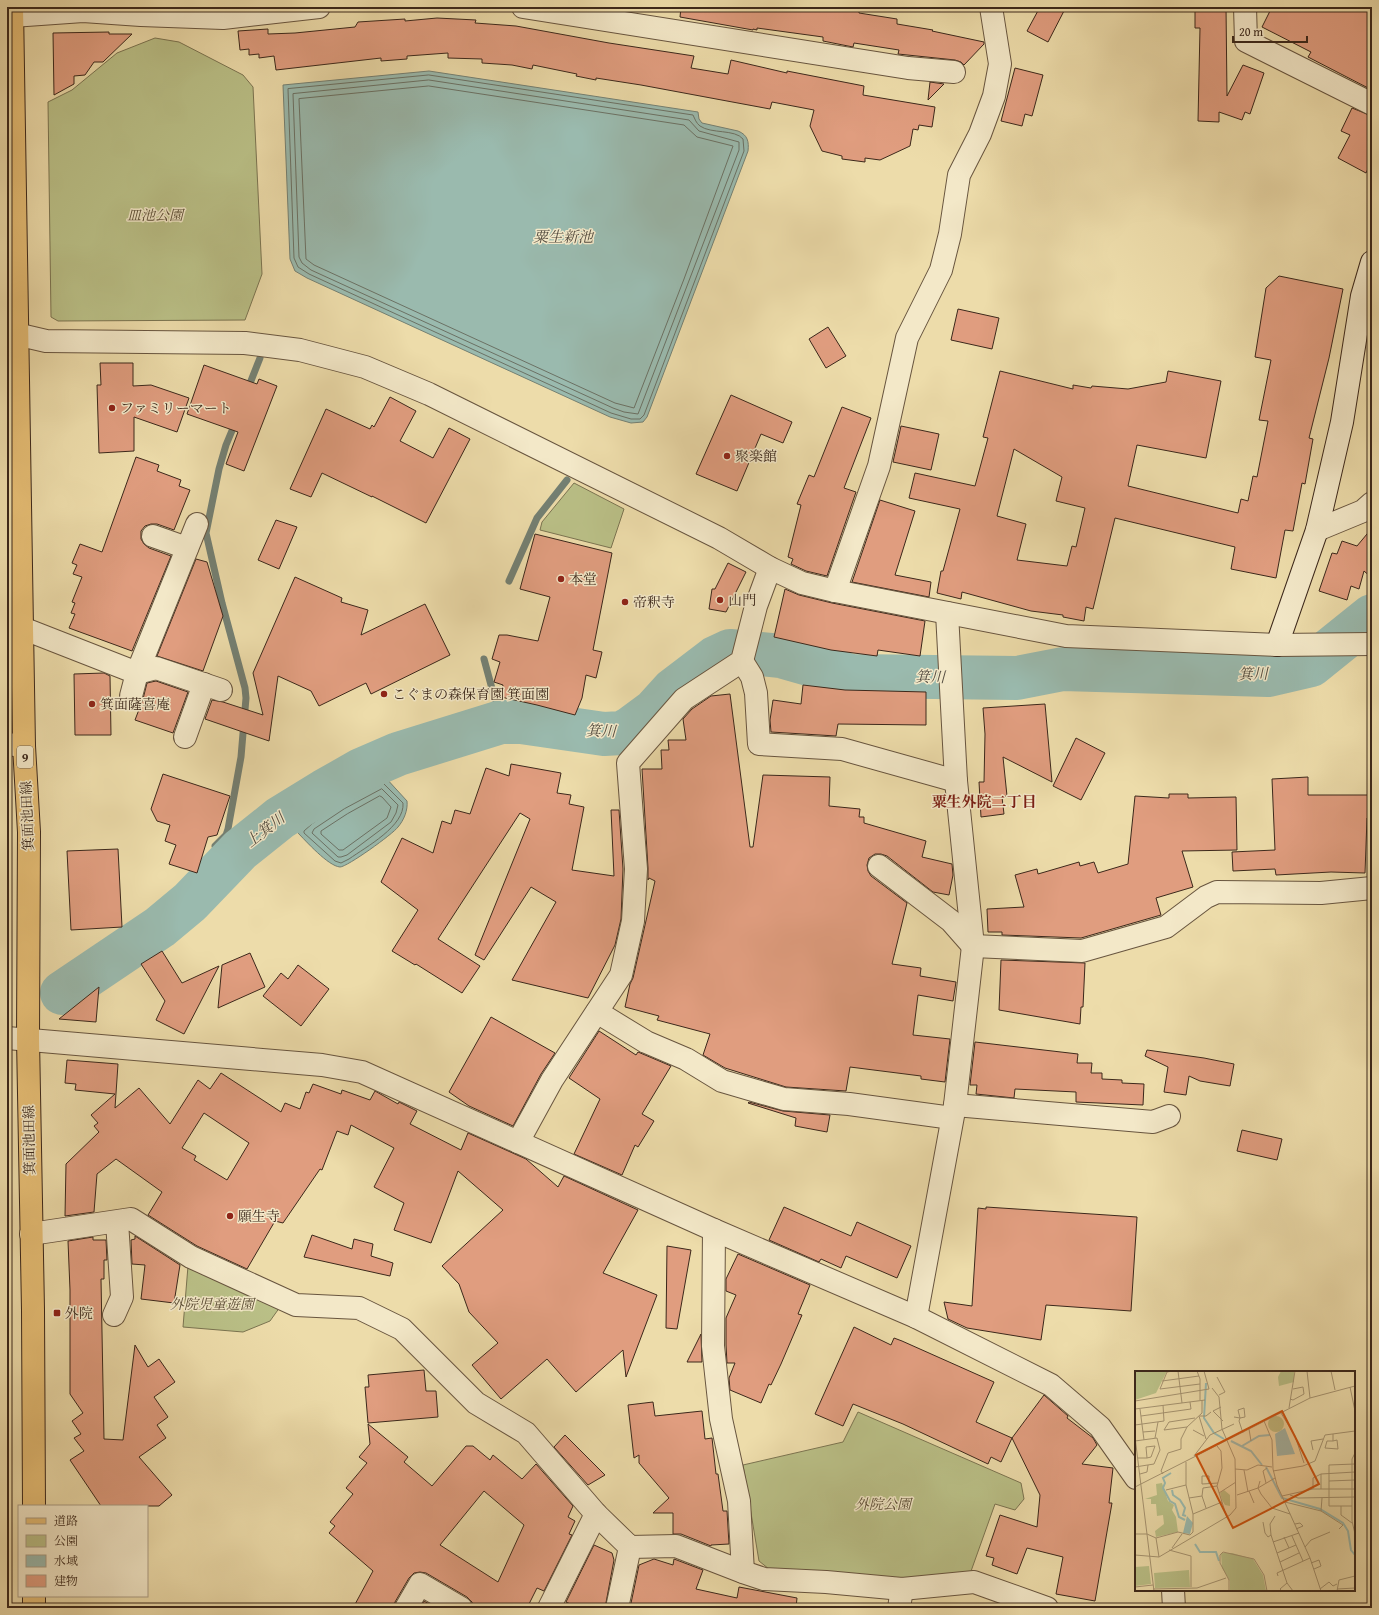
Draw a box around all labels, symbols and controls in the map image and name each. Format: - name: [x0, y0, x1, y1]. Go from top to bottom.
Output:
- scale bar: [1233, 18, 1307, 44]
- text: 20 m: [1239, 23, 1263, 40]
- park label: 皿池公園: [127, 205, 185, 225]
- water label: 粟生新池: [533, 226, 595, 247]
- place label: ファミリーマート: [120, 398, 232, 418]
- marker: ファミリーマート: [107, 403, 117, 413]
- place label: 聚楽館: [735, 446, 777, 466]
- marker: 聚楽館: [722, 451, 732, 461]
- place label: 本堂: [569, 569, 597, 589]
- marker: 本堂: [556, 574, 566, 584]
- place label: 山門: [728, 590, 756, 610]
- place label: 帝釈寺: [633, 592, 675, 612]
- marker: 山門: [715, 595, 725, 605]
- marker: 帝釈寺: [620, 597, 630, 607]
- water label: 箕川: [1238, 663, 1270, 684]
- water label: 箕川: [915, 666, 947, 687]
- place label: こぐまの森保育園 箕面園: [392, 684, 549, 704]
- marker: こぐまの森保育園 箕面園: [379, 689, 389, 699]
- place label: 箕面薩喜庵: [100, 694, 170, 714]
- marker: 箕面薩喜庵: [87, 699, 97, 709]
- water label: 箕川: [586, 719, 618, 742]
- road number: 9: [17, 746, 33, 768]
- street label: 箕面池田線: [16, 781, 38, 851]
- district label: 粟生外院二丁目: [931, 791, 1037, 812]
- water label: 上箕川: [240, 806, 290, 852]
- street label: 箕面池田線: [18, 1105, 40, 1175]
- place label: 願生寺: [238, 1206, 280, 1226]
- marker: 願生寺: [225, 1211, 235, 1221]
- park label: 外院児童遊園: [170, 1294, 256, 1314]
- place label: 外院: [65, 1303, 93, 1323]
- marker: 外院: [52, 1308, 62, 1318]
- inset map: [1135, 1371, 1355, 1591]
- park label: 外院公園: [855, 1494, 913, 1514]
- legend: [18, 1505, 148, 1597]
- text: 道路: [54, 1512, 78, 1529]
- text: 公園: [54, 1532, 78, 1549]
- text: 水域: [54, 1552, 78, 1569]
- text: 建物: [54, 1572, 78, 1589]

